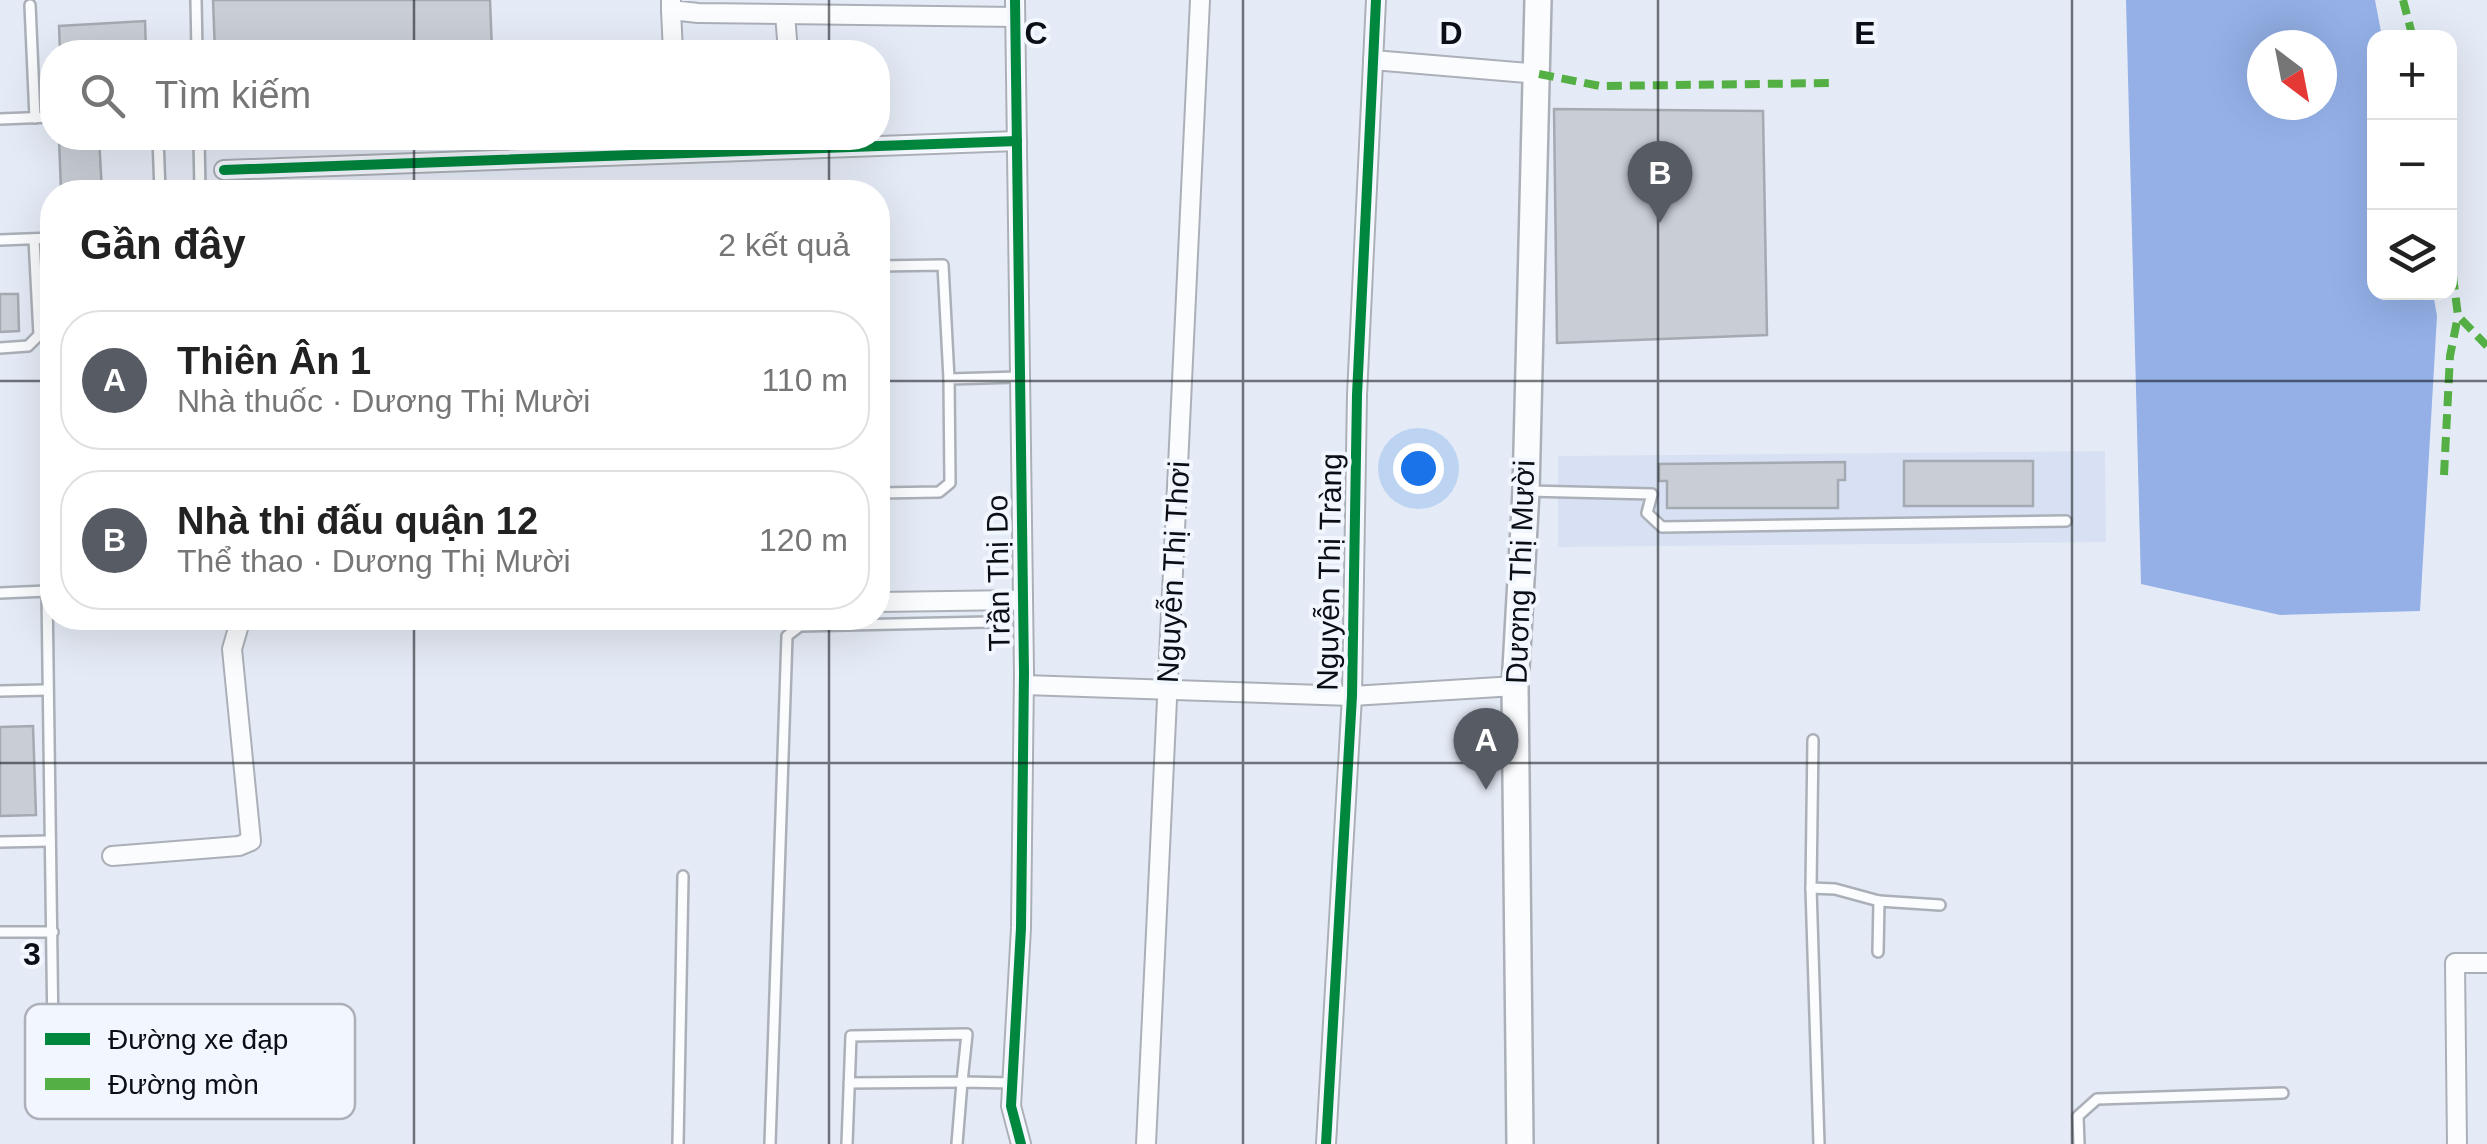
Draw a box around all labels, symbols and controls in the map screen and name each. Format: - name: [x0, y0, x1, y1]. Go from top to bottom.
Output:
- text: C: [1024, 15, 1048, 51]
- text: D: [1439, 15, 1463, 51]
- text: E: [1854, 15, 1876, 51]
- north arrow: [2247, 30, 2337, 120]
- map controls: [2367, 30, 2457, 300]
- button: +: [2367, 30, 2457, 120]
- search box: [40, 40, 890, 150]
- icon: search: [75, 68, 130, 123]
- text: Tìm kiếm: [155, 74, 311, 116]
- button: −: [2367, 120, 2457, 210]
- pin: B: [1628, 140, 1692, 223]
- button: layers: [2367, 210, 2457, 300]
- text: Gần đây: [80, 221, 246, 268]
- text: 2 kết quả: [718, 227, 850, 263]
- text: Thiên Ân 1: [177, 340, 371, 382]
- text: A: [103, 362, 126, 398]
- text: 110 m: [761, 362, 848, 398]
- text: Nhà thuốc · Dương Thị Mười: [177, 383, 590, 419]
- your location: [1393, 443, 1444, 494]
- street label: Nguyễn Thị Tràng: [1310, 453, 1348, 691]
- street label: Dương Thị Mười: [1500, 459, 1540, 685]
- street label: Nguyễn Thị Thơi: [1151, 460, 1195, 684]
- street label: Trần Thị Do: [980, 494, 1016, 652]
- text: Nhà thi đấu quận 12: [177, 500, 538, 542]
- text: B: [103, 522, 126, 558]
- text: 120 m: [759, 522, 848, 558]
- text: Thể thao · Dương Thị Mười: [177, 543, 571, 579]
- pin: A: [1454, 708, 1518, 790]
- text: 3: [23, 936, 41, 972]
- legend: [25, 1004, 355, 1119]
- text: Đường xe đạp: [108, 1024, 288, 1055]
- text: Đường mòn: [108, 1069, 259, 1100]

